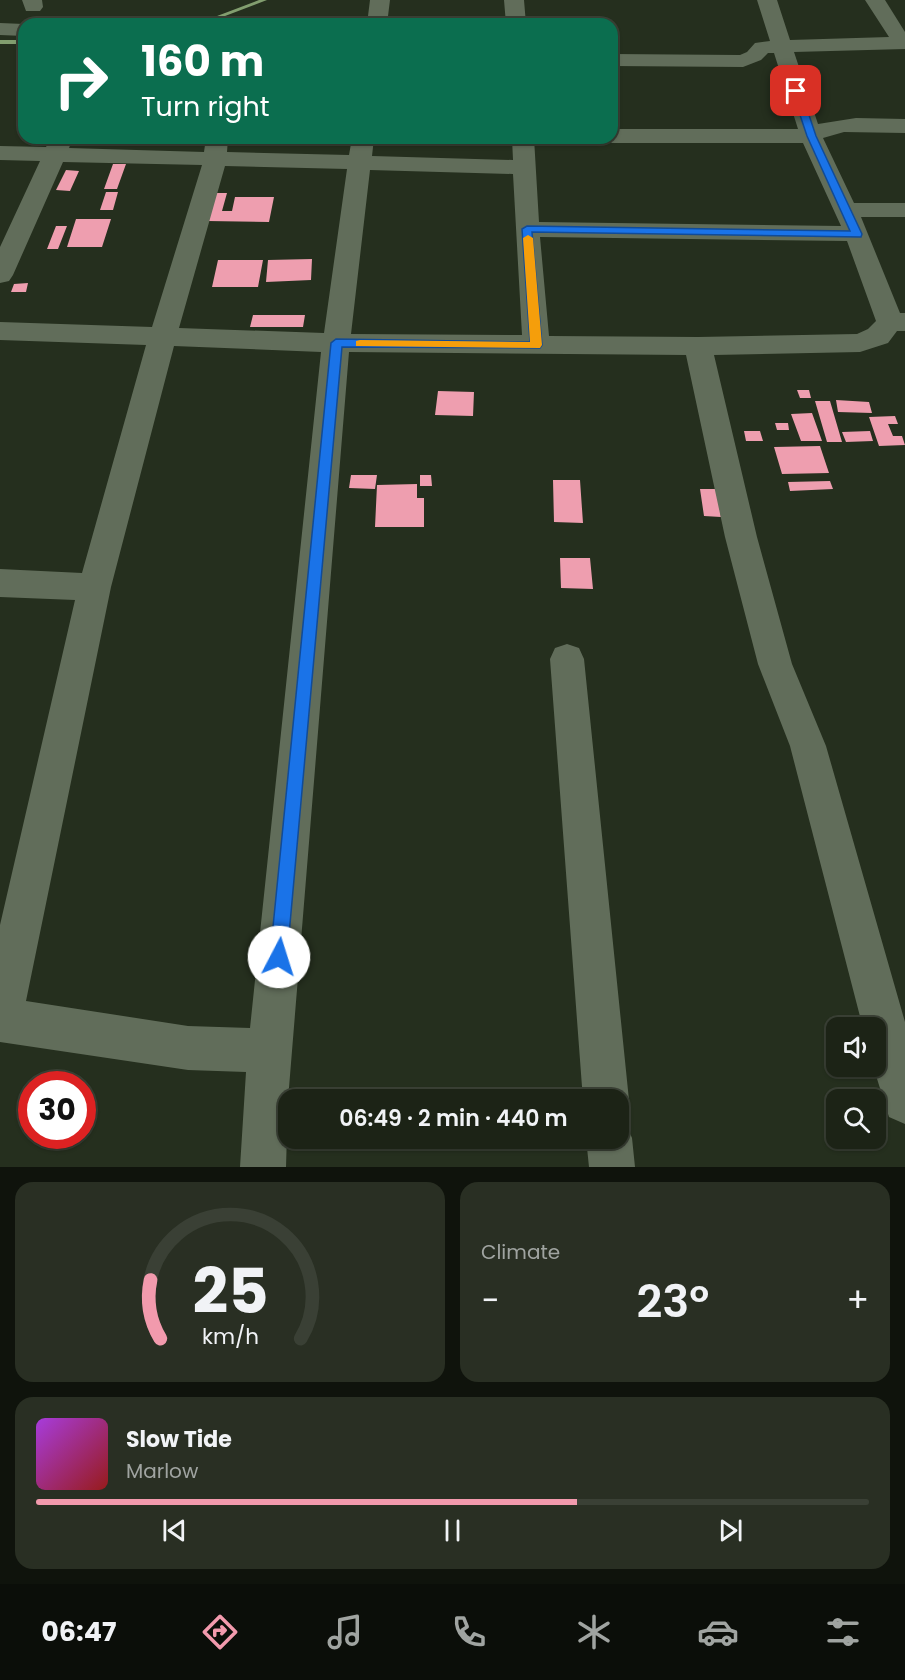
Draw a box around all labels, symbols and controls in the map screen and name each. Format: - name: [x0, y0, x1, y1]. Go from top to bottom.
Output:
- text: 160 m: [141, 32, 264, 91]
- icon: right: [42, 42, 120, 120]
- pin: [770, 65, 821, 116]
- icon: arrive: [779, 74, 812, 107]
- text: Turn right: [141, 88, 270, 125]
- position arrow: [247, 925, 311, 989]
- map controls: [826, 1017, 886, 1149]
- button: sound: [826, 1017, 886, 1077]
- speed limit sign: 30: [18, 1071, 96, 1149]
- button: search: [826, 1089, 886, 1149]
- text: 06:49 · 2 min · 440 m: [339, 1103, 568, 1134]
- text: Climate: [481, 1238, 560, 1266]
- text: 25: [192, 1247, 268, 1335]
- text: 23°: [636, 1270, 709, 1333]
- text: −: [481, 1277, 499, 1324]
- text: +: [846, 1277, 869, 1324]
- text: km/h: [201, 1321, 259, 1352]
- text: Slow Tide: [126, 1424, 232, 1455]
- text: Marlow: [126, 1457, 198, 1485]
- icon: previous: [158, 1514, 191, 1547]
- icon: pause: [436, 1514, 469, 1547]
- icon: next: [714, 1514, 747, 1547]
- icon: directions: [199, 1611, 241, 1653]
- icon: music: [324, 1611, 366, 1653]
- icon: phone: [448, 1611, 490, 1653]
- icon: climate: [573, 1611, 615, 1653]
- icon: car: [697, 1611, 739, 1653]
- icon: filters: [822, 1611, 864, 1653]
- text: 06:47: [41, 1613, 116, 1650]

